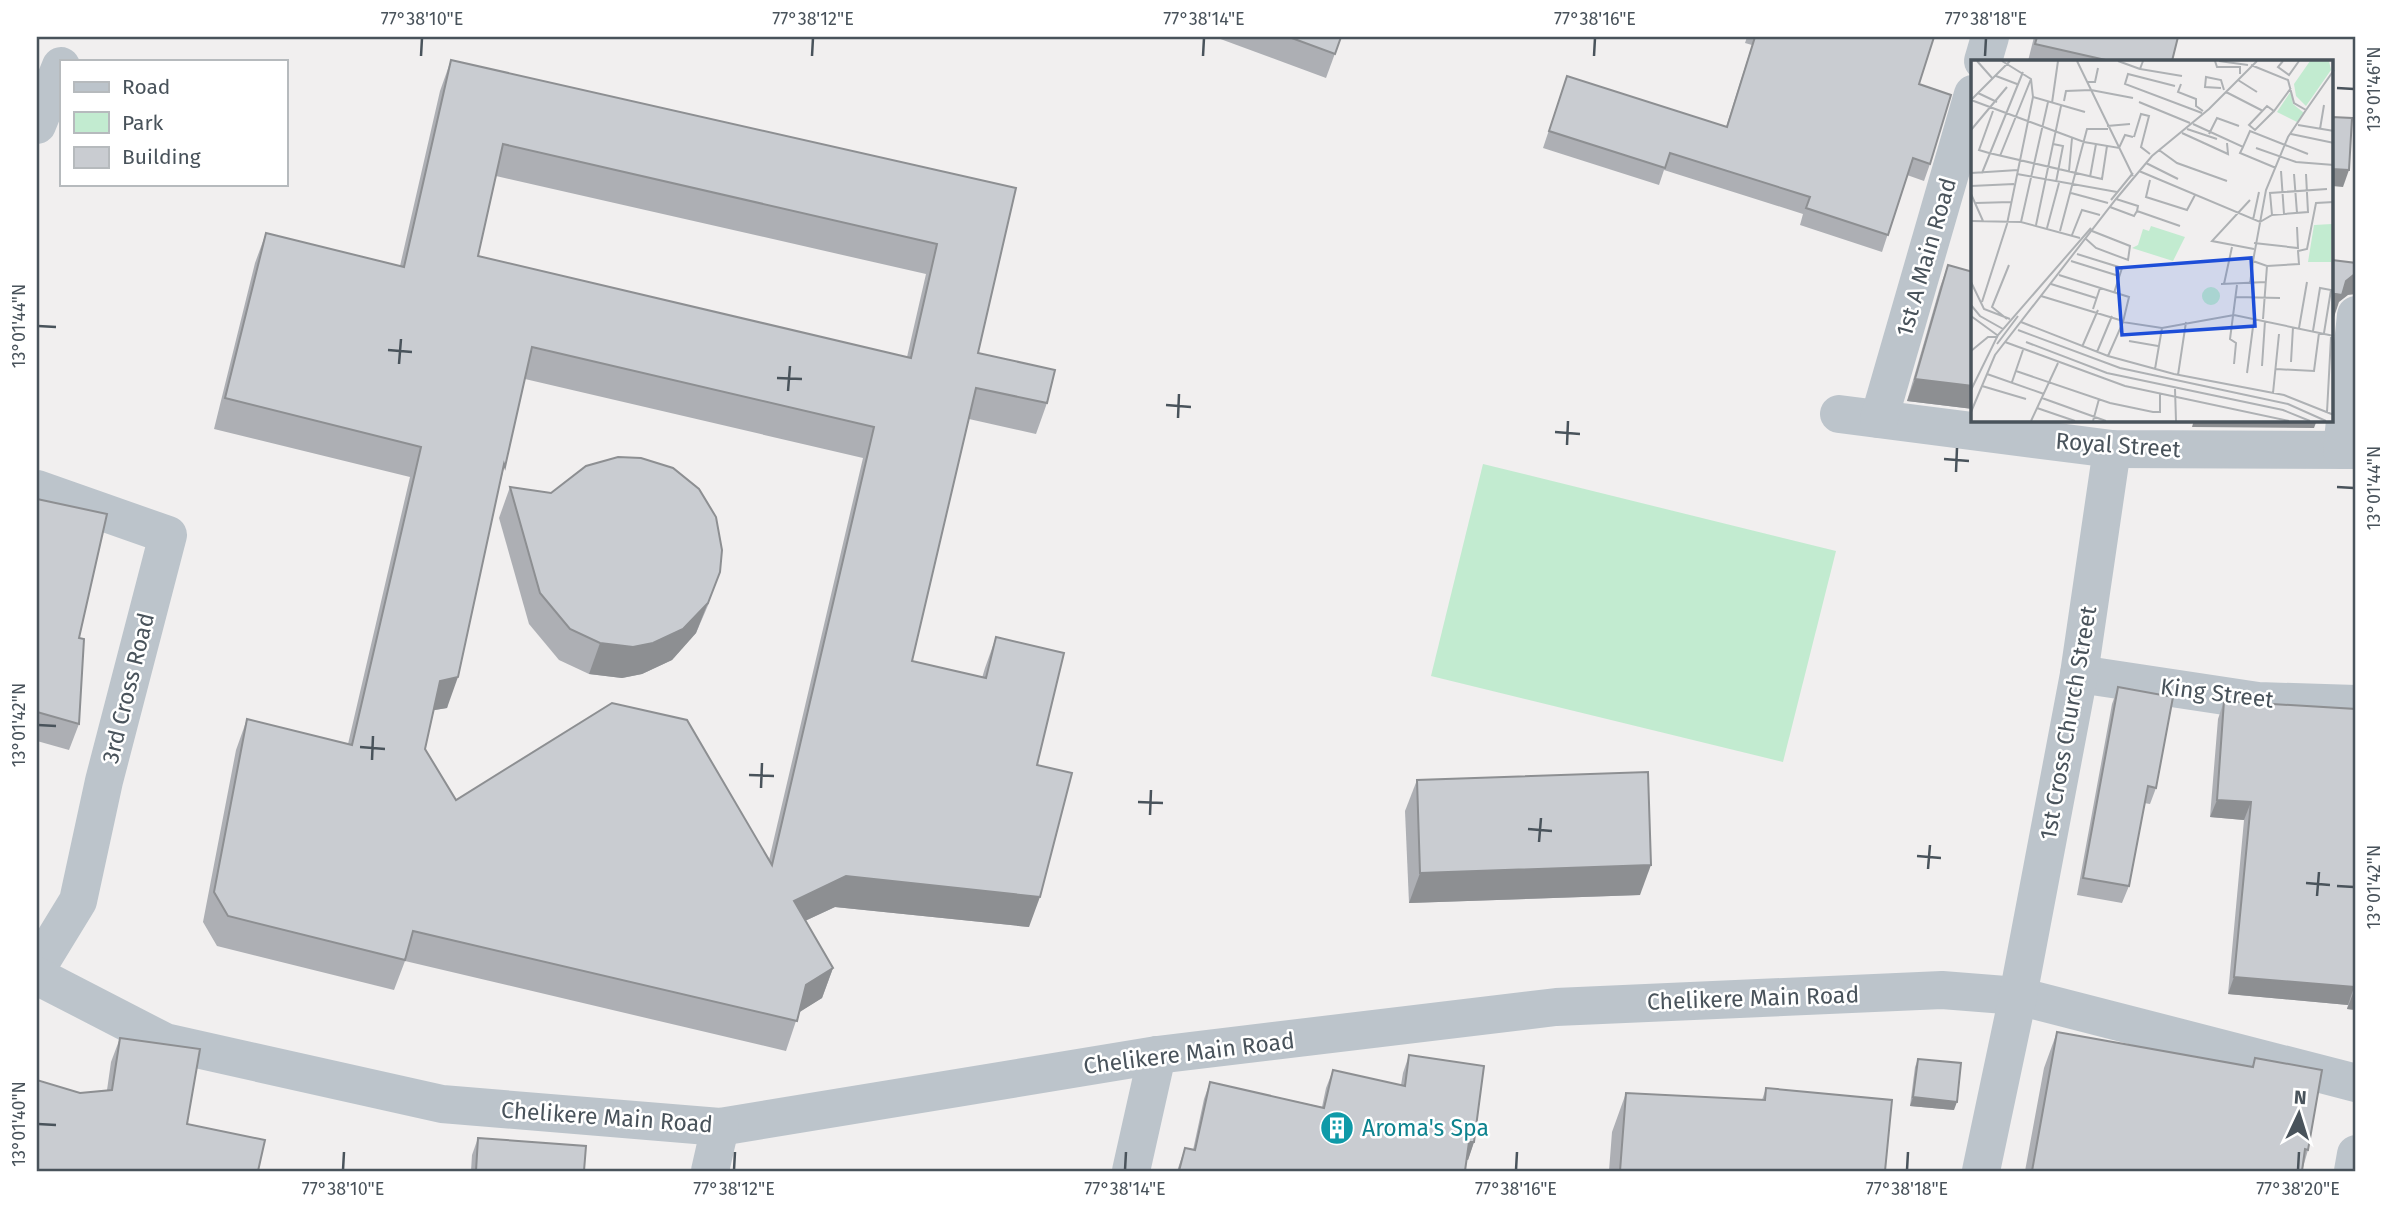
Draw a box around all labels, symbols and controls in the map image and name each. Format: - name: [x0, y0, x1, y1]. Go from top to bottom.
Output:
- text: 77°38'10"E: [381, 8, 463, 30]
- text: 77°38'12"E: [772, 8, 854, 30]
- text: 77°38'14"E: [1163, 8, 1245, 30]
- text: 77°38'16"E: [1554, 8, 1636, 30]
- text: 77°38'18"E: [1945, 8, 2027, 30]
- text: 13°01'46"N: [2363, 46, 2385, 132]
- legend: [60, 60, 287, 186]
- inset map: [1971, 60, 2334, 422]
- text: Road: [122, 74, 170, 100]
- text: Park: [122, 110, 164, 136]
- text: Building: [122, 144, 201, 170]
- street label: 1st A Main Road: [1890, 174, 1962, 340]
- text: 13°01'44"N: [8, 284, 30, 368]
- street label: Royal Street: [2054, 427, 2182, 463]
- text: 13°01'44"N: [2363, 446, 2385, 530]
- street label: 1st Cross Church Street: [2034, 603, 2103, 842]
- street label: 3rd Cross Road: [96, 610, 160, 766]
- street label: King Street: [2159, 672, 2276, 714]
- text: 13°01'42"N: [8, 683, 30, 767]
- text: 13°01'42"N: [2363, 845, 2385, 929]
- street label: Chelikere Main Road: [1646, 980, 1860, 1016]
- street label: Chelikere Main Road: [1082, 1026, 1296, 1080]
- north arrow: [2264, 1078, 2334, 1148]
- text: 13°01'40"N: [8, 1081, 30, 1167]
- text: N: [2293, 1086, 2307, 1109]
- street label: Chelikere Main Road: [500, 1096, 714, 1138]
- building icon: Aroma's Spa: [1318, 1109, 1356, 1147]
- place label: Aroma's Spa: [1362, 1114, 1489, 1142]
- text: 77°38'10"E: [302, 1178, 384, 1200]
- text: 77°38'12"E: [693, 1178, 775, 1200]
- text: 77°38'14"E: [1084, 1178, 1166, 1200]
- text: 77°38'16"E: [1475, 1178, 1557, 1200]
- text: 77°38'18"E: [1866, 1178, 1948, 1200]
- text: 77°38'20"E: [2256, 1178, 2340, 1200]

